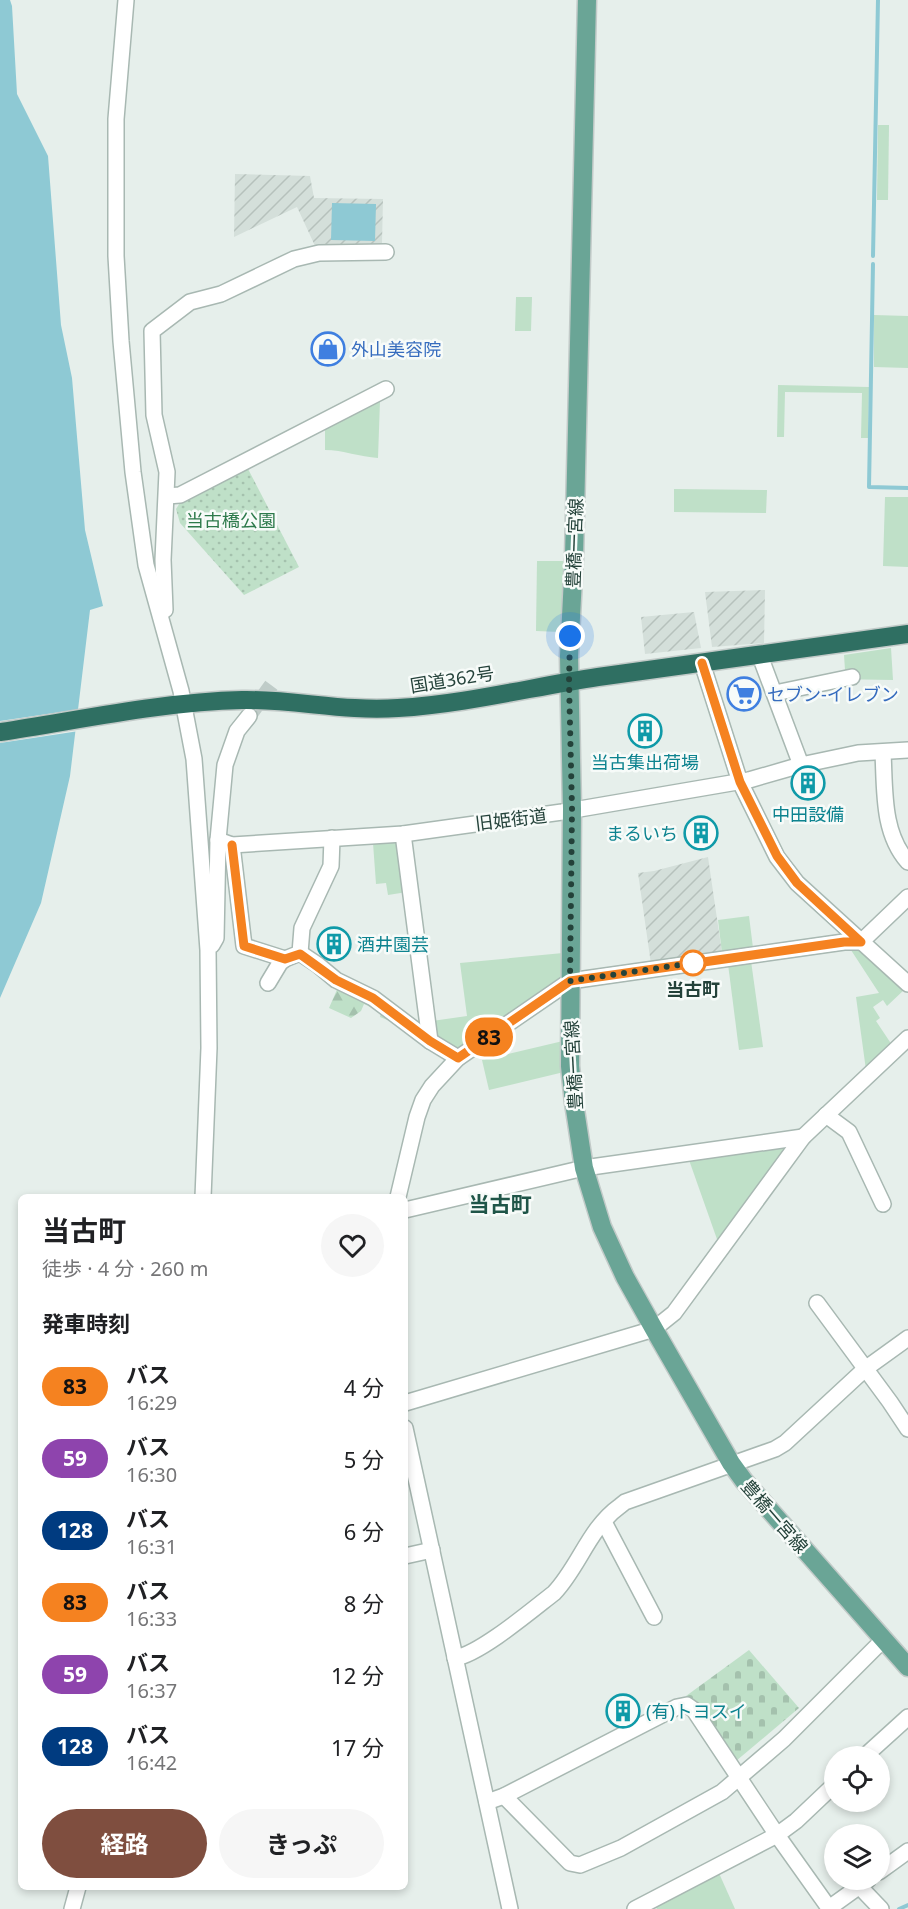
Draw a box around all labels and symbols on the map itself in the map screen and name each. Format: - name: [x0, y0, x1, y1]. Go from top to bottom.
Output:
- shop icon: 外山美容院: [310, 331, 346, 367]
- place label: 外山美容院: [351, 337, 441, 361]
- street label: 豊橋一宮線: [560, 498, 588, 588]
- park label: 当古橋公園: [186, 508, 276, 532]
- your location: [555, 621, 585, 651]
- street label: 国道362号: [408, 661, 496, 697]
- supermarket icon: セブン-イレブン: [726, 676, 762, 712]
- place label: セブン-イレブン: [767, 682, 899, 706]
- building icon: 当古集出荷場: [627, 713, 663, 749]
- place label: 当古集出荷場: [591, 750, 699, 774]
- building icon: 中田設備: [790, 765, 826, 801]
- place label: 中田設備: [772, 802, 844, 826]
- street label: 旧姫街道: [474, 803, 548, 835]
- building icon: まるいち: [683, 815, 719, 851]
- place label: まるいち: [606, 821, 678, 845]
- building icon: 酒井園芸: [316, 926, 352, 962]
- place label: 酒井園芸: [357, 932, 429, 956]
- marker: 当古町: [680, 950, 706, 976]
- place label: 当古町: [666, 977, 720, 1001]
- line badge: 83: [462, 1018, 516, 1056]
- street label: 豊橋一宮線: [559, 1019, 587, 1111]
- district label: 当古町: [469, 1190, 532, 1218]
- street label: 豊橋一宮線: [736, 1474, 814, 1558]
- building icon: (有)トヨスイ: [605, 1693, 641, 1729]
- place label: (有)トヨスイ: [646, 1699, 747, 1723]

